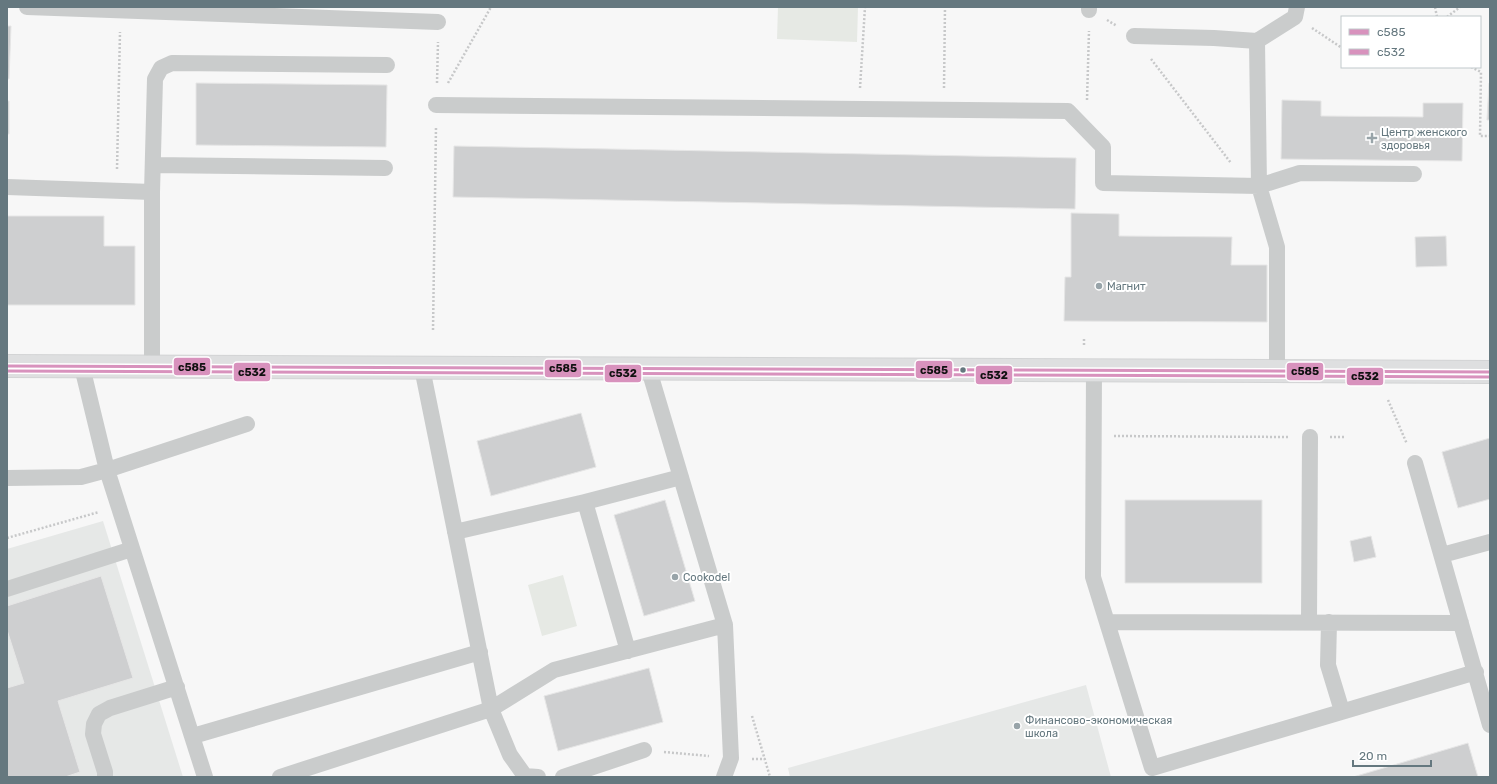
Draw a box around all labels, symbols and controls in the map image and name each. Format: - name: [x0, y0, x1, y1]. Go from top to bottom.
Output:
- legend: [1341, 16, 1481, 68]
- text: с585: [1377, 25, 1406, 39]
- text: с532: [1377, 45, 1405, 59]
- place label: Центр женского здоровья: [1381, 126, 1467, 152]
- marker: Центр женского здоровья: [1366, 132, 1378, 144]
- place label: Магнит: [1107, 280, 1146, 293]
- marker: Магнит: [1094, 281, 1104, 291]
- line badge: с585: [173, 357, 211, 376]
- line badge: с585: [544, 359, 582, 378]
- line badge: с585: [915, 360, 953, 379]
- text: с585: [178, 361, 206, 374]
- line badge: с532: [233, 362, 271, 382]
- text: с585: [549, 362, 577, 375]
- line badge: с585: [1286, 362, 1324, 381]
- line badge: с532: [604, 364, 642, 383]
- text: с585: [920, 364, 948, 377]
- unlabelled marker: [958, 365, 968, 375]
- line badge: с532: [975, 365, 1013, 385]
- text: с585: [1291, 365, 1319, 378]
- text: с532: [238, 366, 266, 379]
- text: с532: [609, 367, 637, 380]
- line badge: с532: [1346, 367, 1384, 386]
- text: с532: [980, 369, 1008, 382]
- text: с532: [1351, 370, 1379, 383]
- place label: Cookodel: [683, 571, 730, 584]
- marker: Cookodel: [670, 572, 680, 582]
- place label: Финансово-экономическая школа: [1025, 714, 1172, 740]
- marker: Финансово-экономическая школа: [1012, 721, 1022, 731]
- scale bar: [1353, 742, 1431, 768]
- text: 20 m: [1359, 749, 1387, 763]

